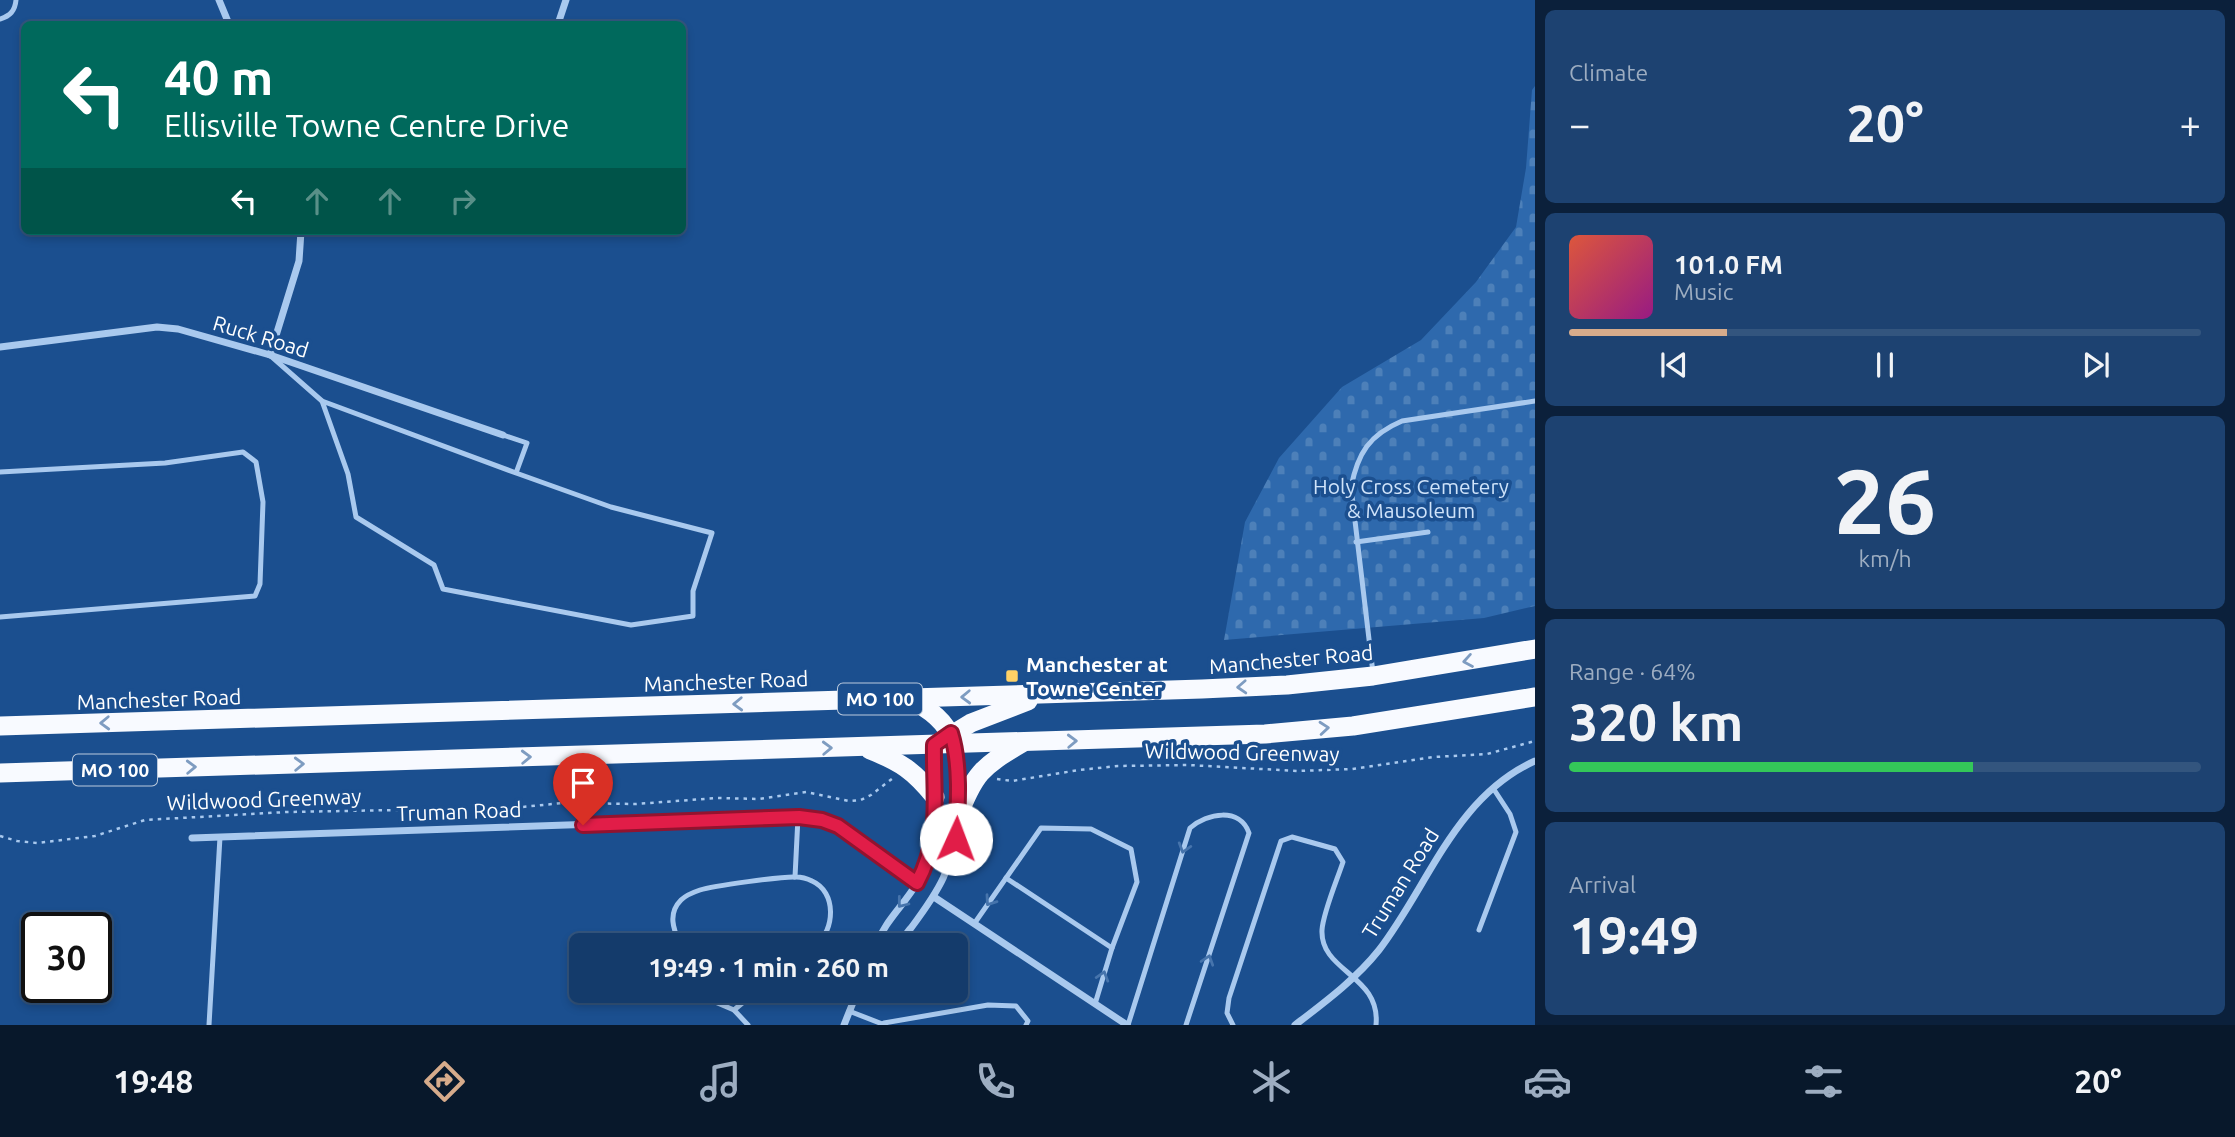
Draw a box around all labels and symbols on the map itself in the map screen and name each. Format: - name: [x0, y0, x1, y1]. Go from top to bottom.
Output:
- street label: Ruck Road: [210, 310, 312, 362]
- park label: Holy Cross Cemetery & Mausoleum: [1313, 474, 1509, 522]
- street label: Manchester Road: [1208, 640, 1374, 678]
- place label: Manchester at Towne Center: [1026, 652, 1168, 700]
- one-way arrow: [1462, 653, 1474, 668]
- street label: Manchester Road: [643, 666, 809, 696]
- marker: Manchester at Towne Center: [1004, 668, 1020, 684]
- one-way arrow: [1236, 679, 1247, 694]
- street label: Manchester Road: [76, 684, 242, 714]
- road number: MO 100: [838, 684, 922, 714]
- one-way arrow: [960, 689, 970, 705]
- one-way arrow: [733, 696, 744, 711]
- one-way arrow: [99, 715, 109, 731]
- one-way arrow: [1318, 721, 1329, 736]
- one-way arrow: [1067, 733, 1078, 748]
- street label: Wildwood Greenway: [1144, 738, 1340, 766]
- one-way arrow: [822, 741, 833, 756]
- one-way arrow: [521, 749, 532, 765]
- pin: [553, 753, 613, 825]
- road number: MO 100: [73, 754, 157, 786]
- one-way arrow: [294, 756, 304, 772]
- one-way arrow: [186, 759, 196, 775]
- street label: Wildwood Greenway: [166, 784, 362, 814]
- street label: Truman Road: [396, 797, 522, 825]
- position arrow: [919, 802, 993, 876]
- street label: Truman Road: [1357, 824, 1443, 942]
- one-way arrow: [1177, 842, 1192, 854]
- one-way arrow: [986, 893, 998, 906]
- one-way arrow: [898, 896, 911, 908]
- speed limit sign: 30: [21, 912, 112, 1003]
- one-way arrow: [1200, 955, 1214, 967]
- one-way arrow: [1095, 970, 1110, 982]

